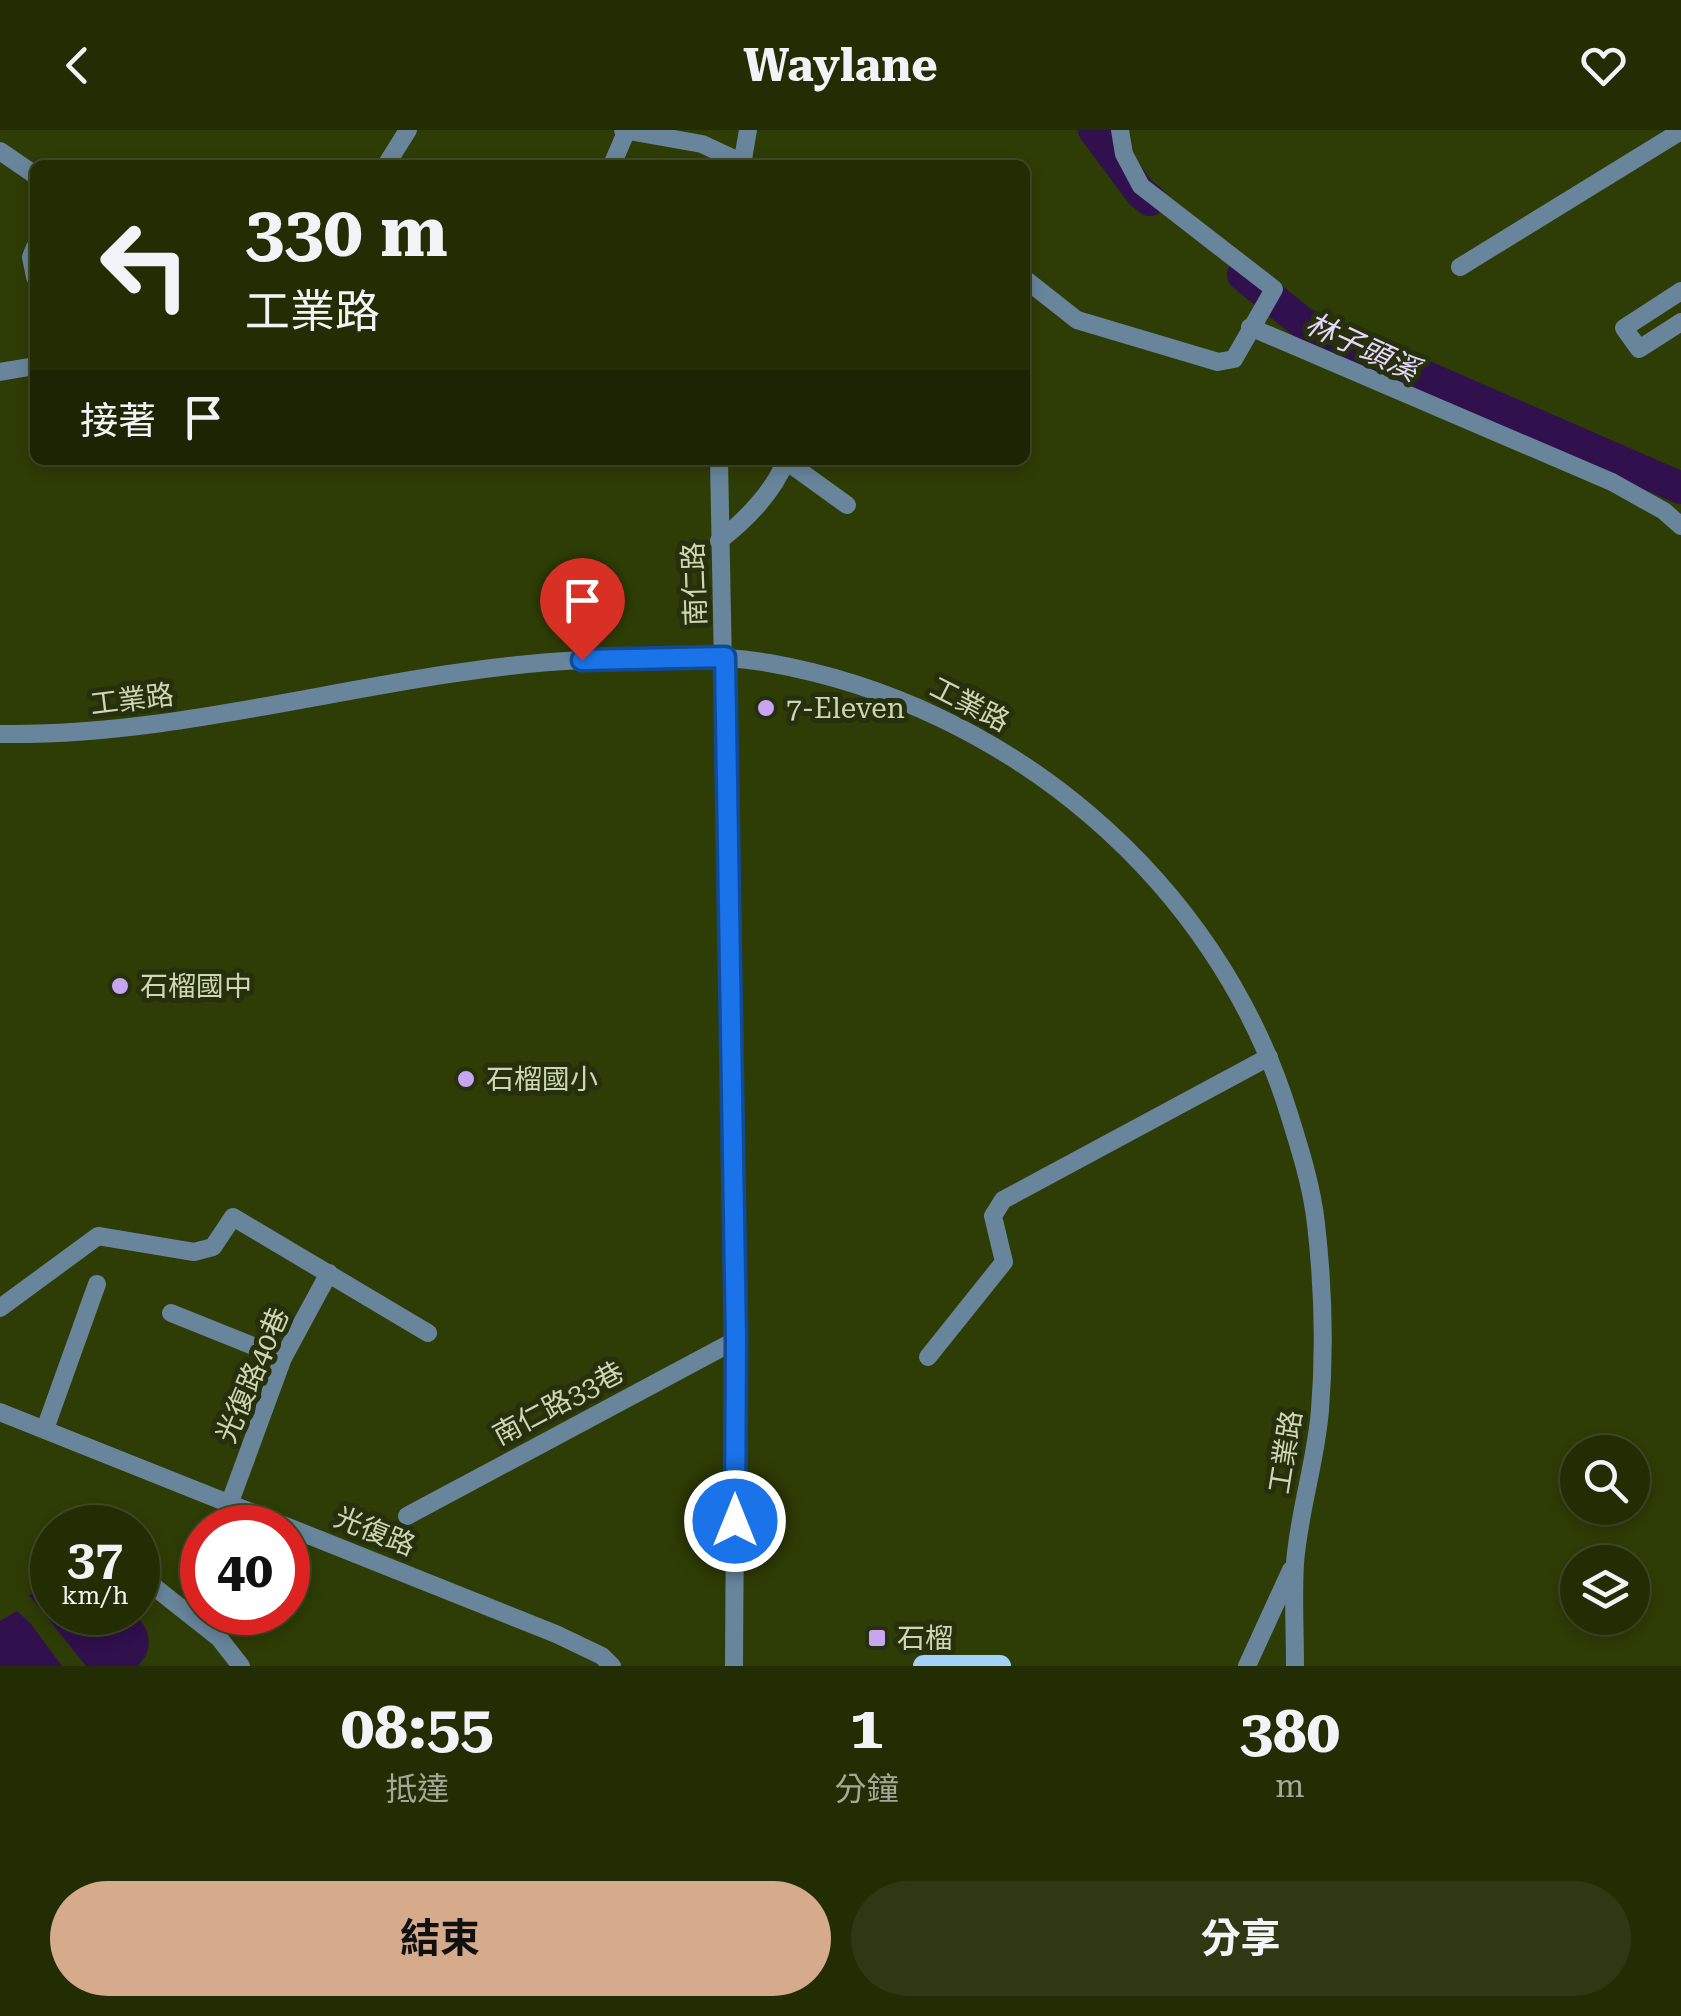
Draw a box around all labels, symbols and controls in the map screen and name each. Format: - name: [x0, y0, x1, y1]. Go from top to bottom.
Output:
- icon: back: [50, 38, 105, 93]
- icon: heart: [1576, 38, 1631, 93]
- text: Waylane: [743, 39, 938, 92]
- text: 330 m: [245, 191, 448, 273]
- icon: left: [80, 200, 210, 330]
- text: 工業路: [245, 285, 380, 338]
- water label: 林子頭溪: [1300, 305, 1428, 389]
- icon: arrive: [176, 390, 231, 445]
- text: 接著: [80, 399, 156, 443]
- street label: 南仁路: [677, 541, 712, 627]
- pin: [540, 558, 625, 661]
- icon: arrive: [555, 573, 610, 628]
- street label: 工業路: [925, 671, 1015, 738]
- street label: 工業路: [88, 678, 176, 721]
- place label: 7-Eleven: [786, 692, 905, 725]
- marker: 7-Eleven: [755, 697, 777, 719]
- place label: 石榴國中: [140, 970, 252, 1003]
- marker: 石榴國中: [109, 975, 131, 997]
- place label: 石榴國小: [486, 1063, 598, 1096]
- marker: 石榴國小: [455, 1068, 477, 1090]
- street label: 光復路40巷: [209, 1303, 296, 1448]
- street label: 南仁路33巷: [487, 1355, 629, 1452]
- street label: 工業路: [1263, 1408, 1308, 1496]
- map controls: [1560, 1435, 1650, 1635]
- button: search: [1560, 1435, 1650, 1525]
- position arrow: [683, 1469, 787, 1573]
- street label: 光復路: [330, 1500, 420, 1562]
- speed limit sign: 40: [180, 1505, 310, 1635]
- text: 37: [67, 1529, 123, 1587]
- button: layers: [1560, 1545, 1650, 1635]
- text: km/h: [62, 1581, 128, 1610]
- place label: 石榴: [897, 1622, 953, 1655]
- marker: 石榴: [866, 1627, 888, 1649]
- text: 08:55: [341, 1692, 494, 1763]
- text: 1: [850, 1692, 883, 1763]
- text: 380: [1239, 1696, 1340, 1767]
- text: m: [1275, 1767, 1304, 1805]
- text: 抵達: [385, 1770, 449, 1808]
- text: 分鐘: [835, 1770, 899, 1808]
- button: 結束: [50, 1881, 831, 1996]
- button: 分享: [851, 1881, 1631, 1996]

